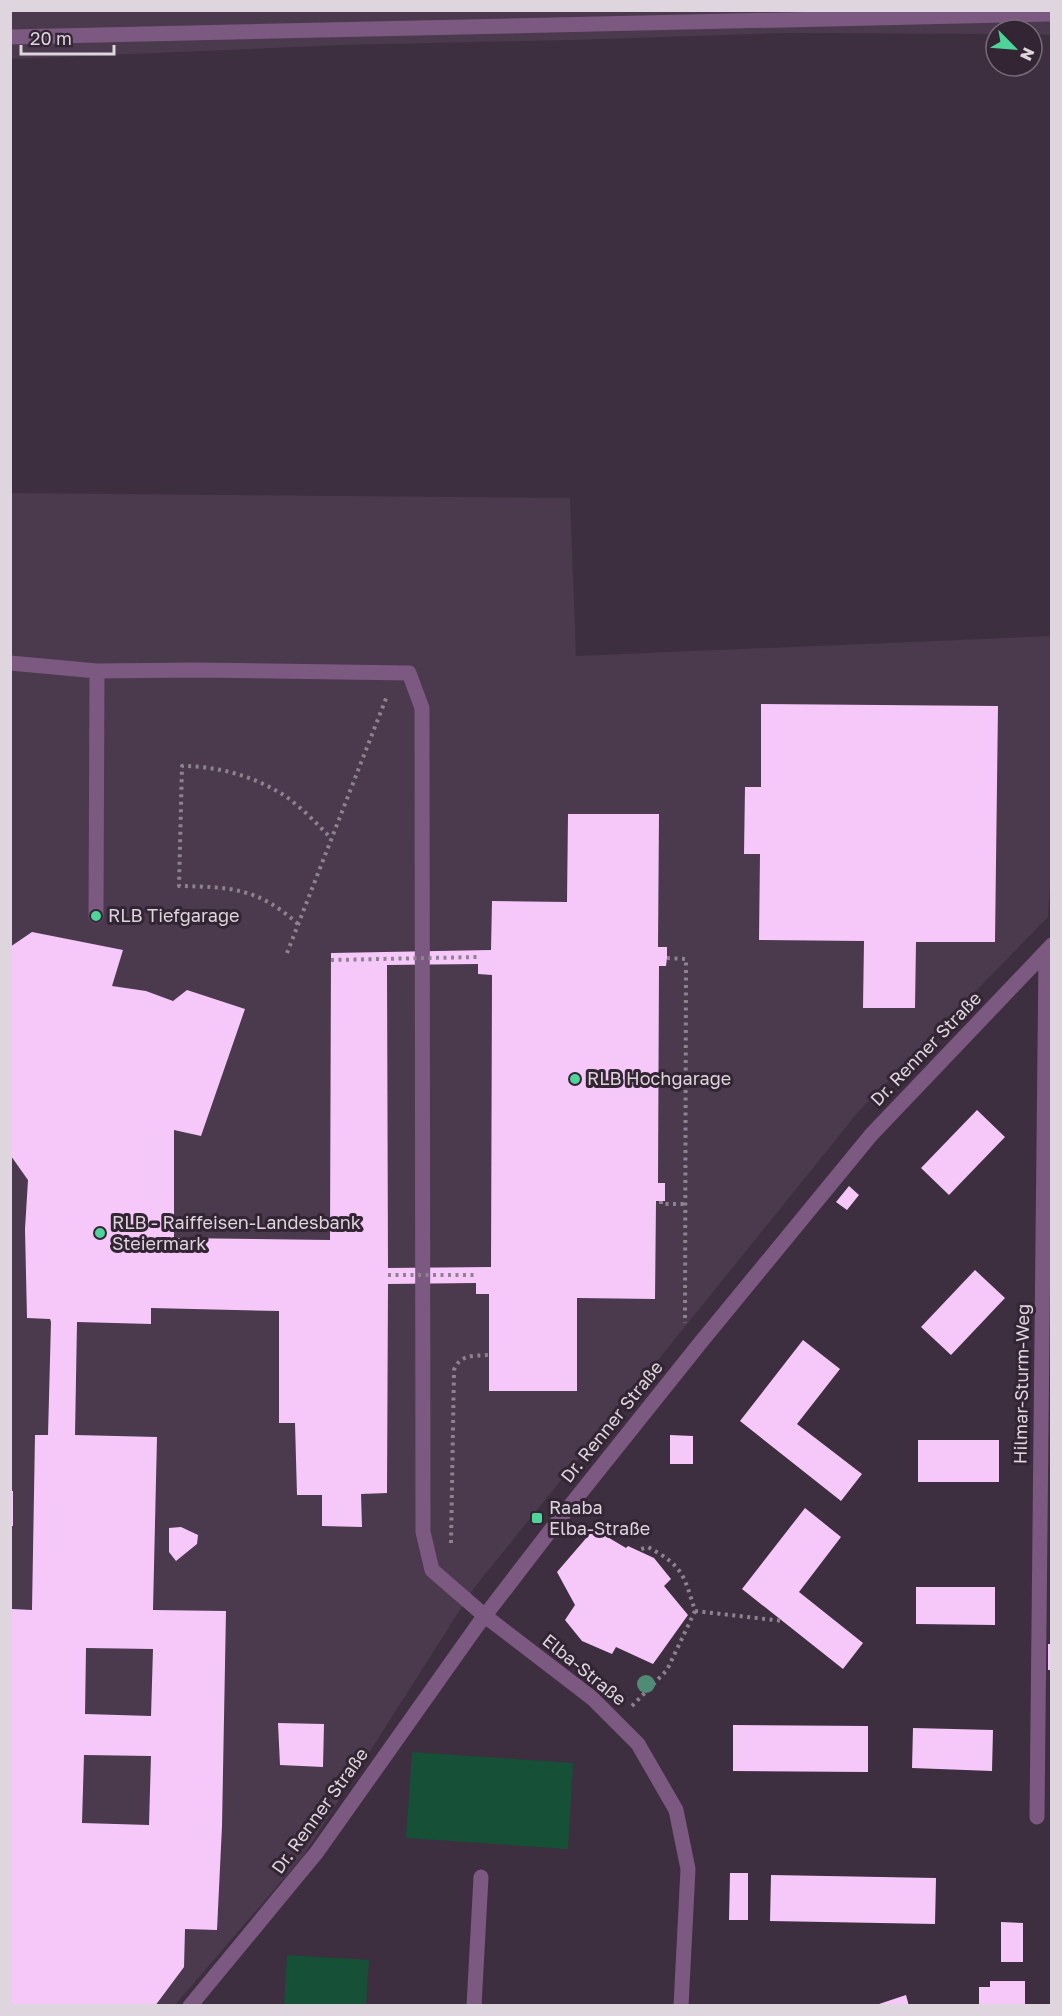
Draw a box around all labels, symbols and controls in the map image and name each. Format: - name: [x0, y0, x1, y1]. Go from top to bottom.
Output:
- scale bar: [21, 18, 114, 56]
- north arrow: [984, 18, 1044, 78]
- text: 20 m: [30, 27, 72, 49]
- text: N: [1016, 45, 1039, 64]
- place label: RLB Tiefgarage: [108, 904, 239, 926]
- marker: RLB Tiefgarage: [89, 909, 103, 923]
- street label: Dr. Renner Straße: [865, 987, 985, 1110]
- place label: RLB Hochgarage: [587, 1067, 731, 1089]
- marker: RLB Hochgarage: [568, 1072, 582, 1086]
- place label: RLB - Raiffeisen-Landesbank Steiermark: [112, 1211, 361, 1254]
- marker: RLB - Raiffeisen-Landesbank Steiermark: [93, 1226, 107, 1240]
- street label: Hilmar-Sturm-Weg: [1009, 1304, 1033, 1464]
- street label: Dr. Renner Straße: [555, 1356, 667, 1487]
- place label: Raaba Elba-Straße: [549, 1496, 650, 1539]
- marker: Raaba Elba-Straße: [530, 1511, 544, 1525]
- street label: Elba-Straße: [538, 1629, 631, 1710]
- street label: Dr. Renner Straße: [266, 1743, 372, 1878]

